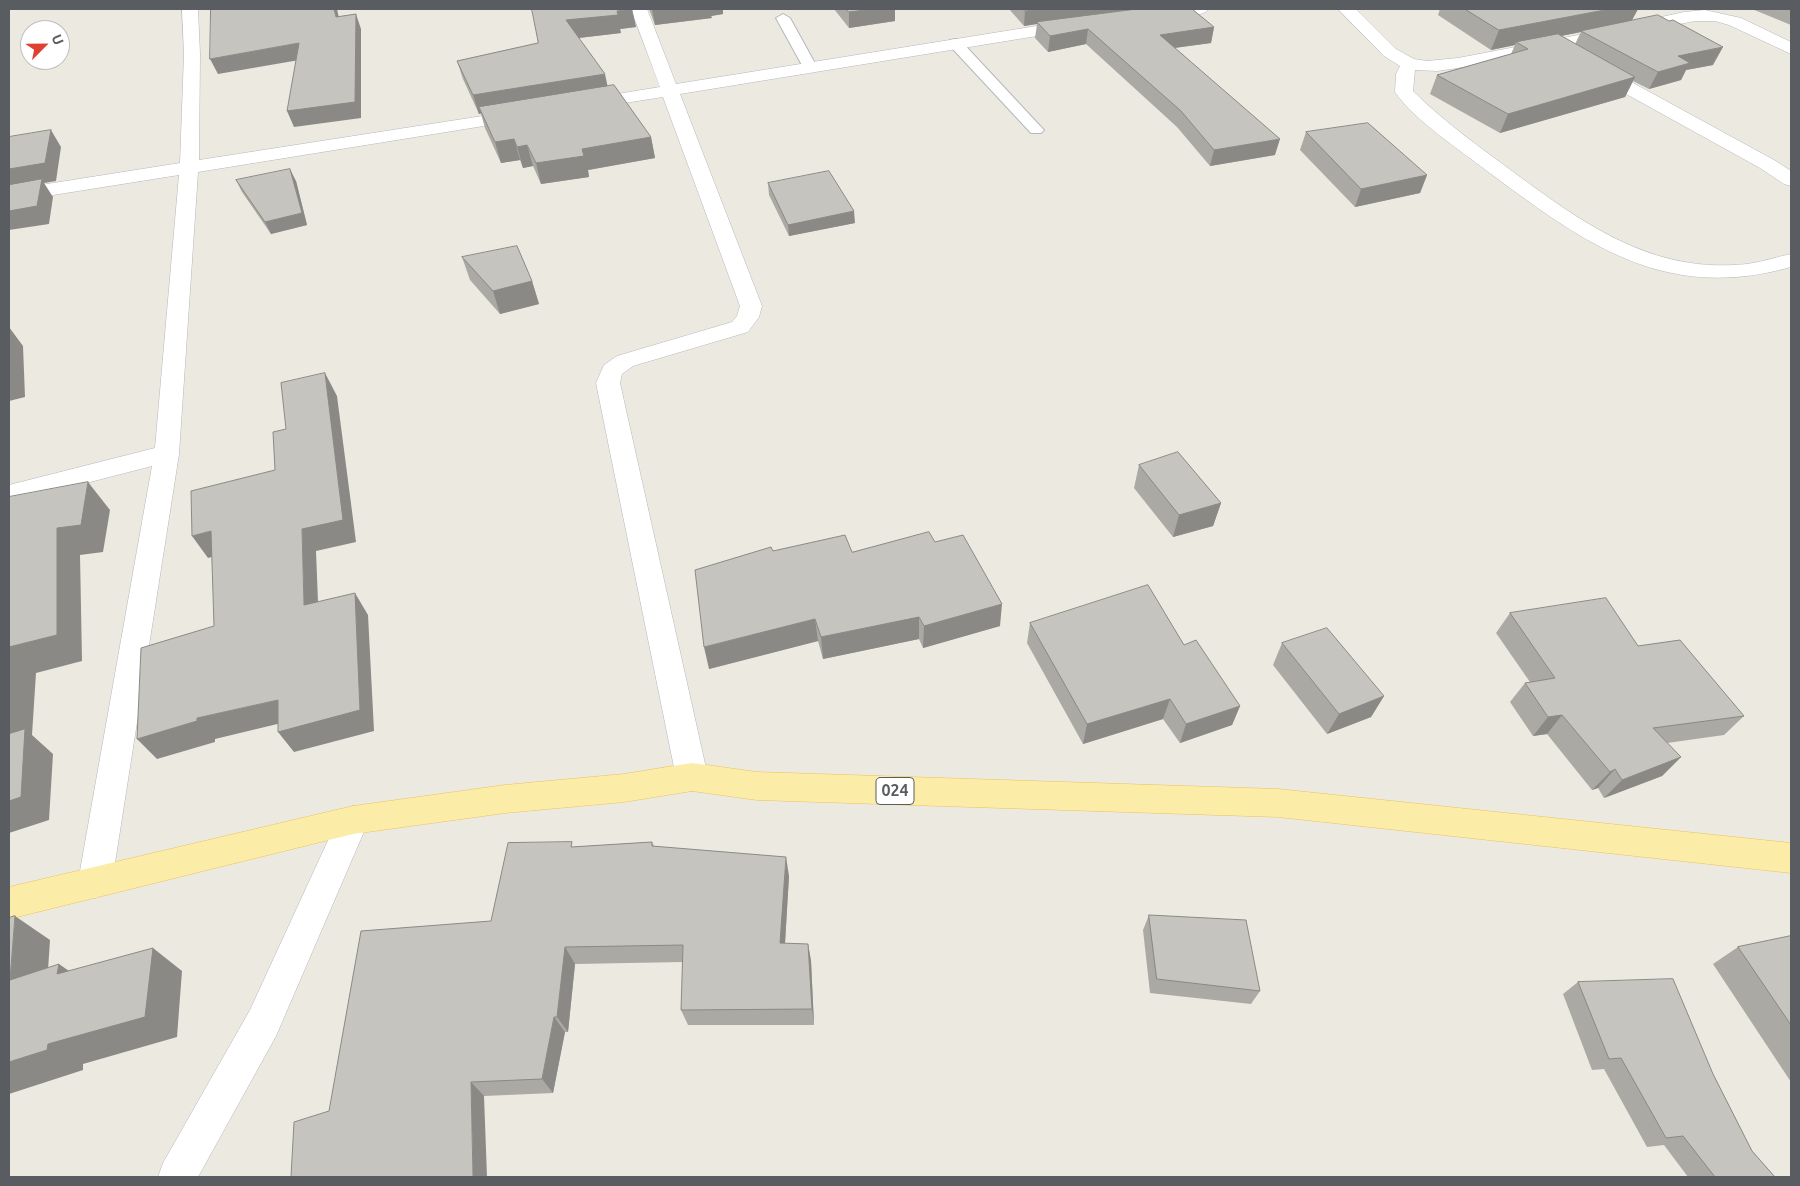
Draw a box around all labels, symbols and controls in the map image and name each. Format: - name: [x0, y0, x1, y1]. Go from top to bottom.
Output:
- north arrow: [20, 20, 70, 70]
- text: U: [49, 32, 67, 47]
- road number: 024: [876, 778, 914, 804]

